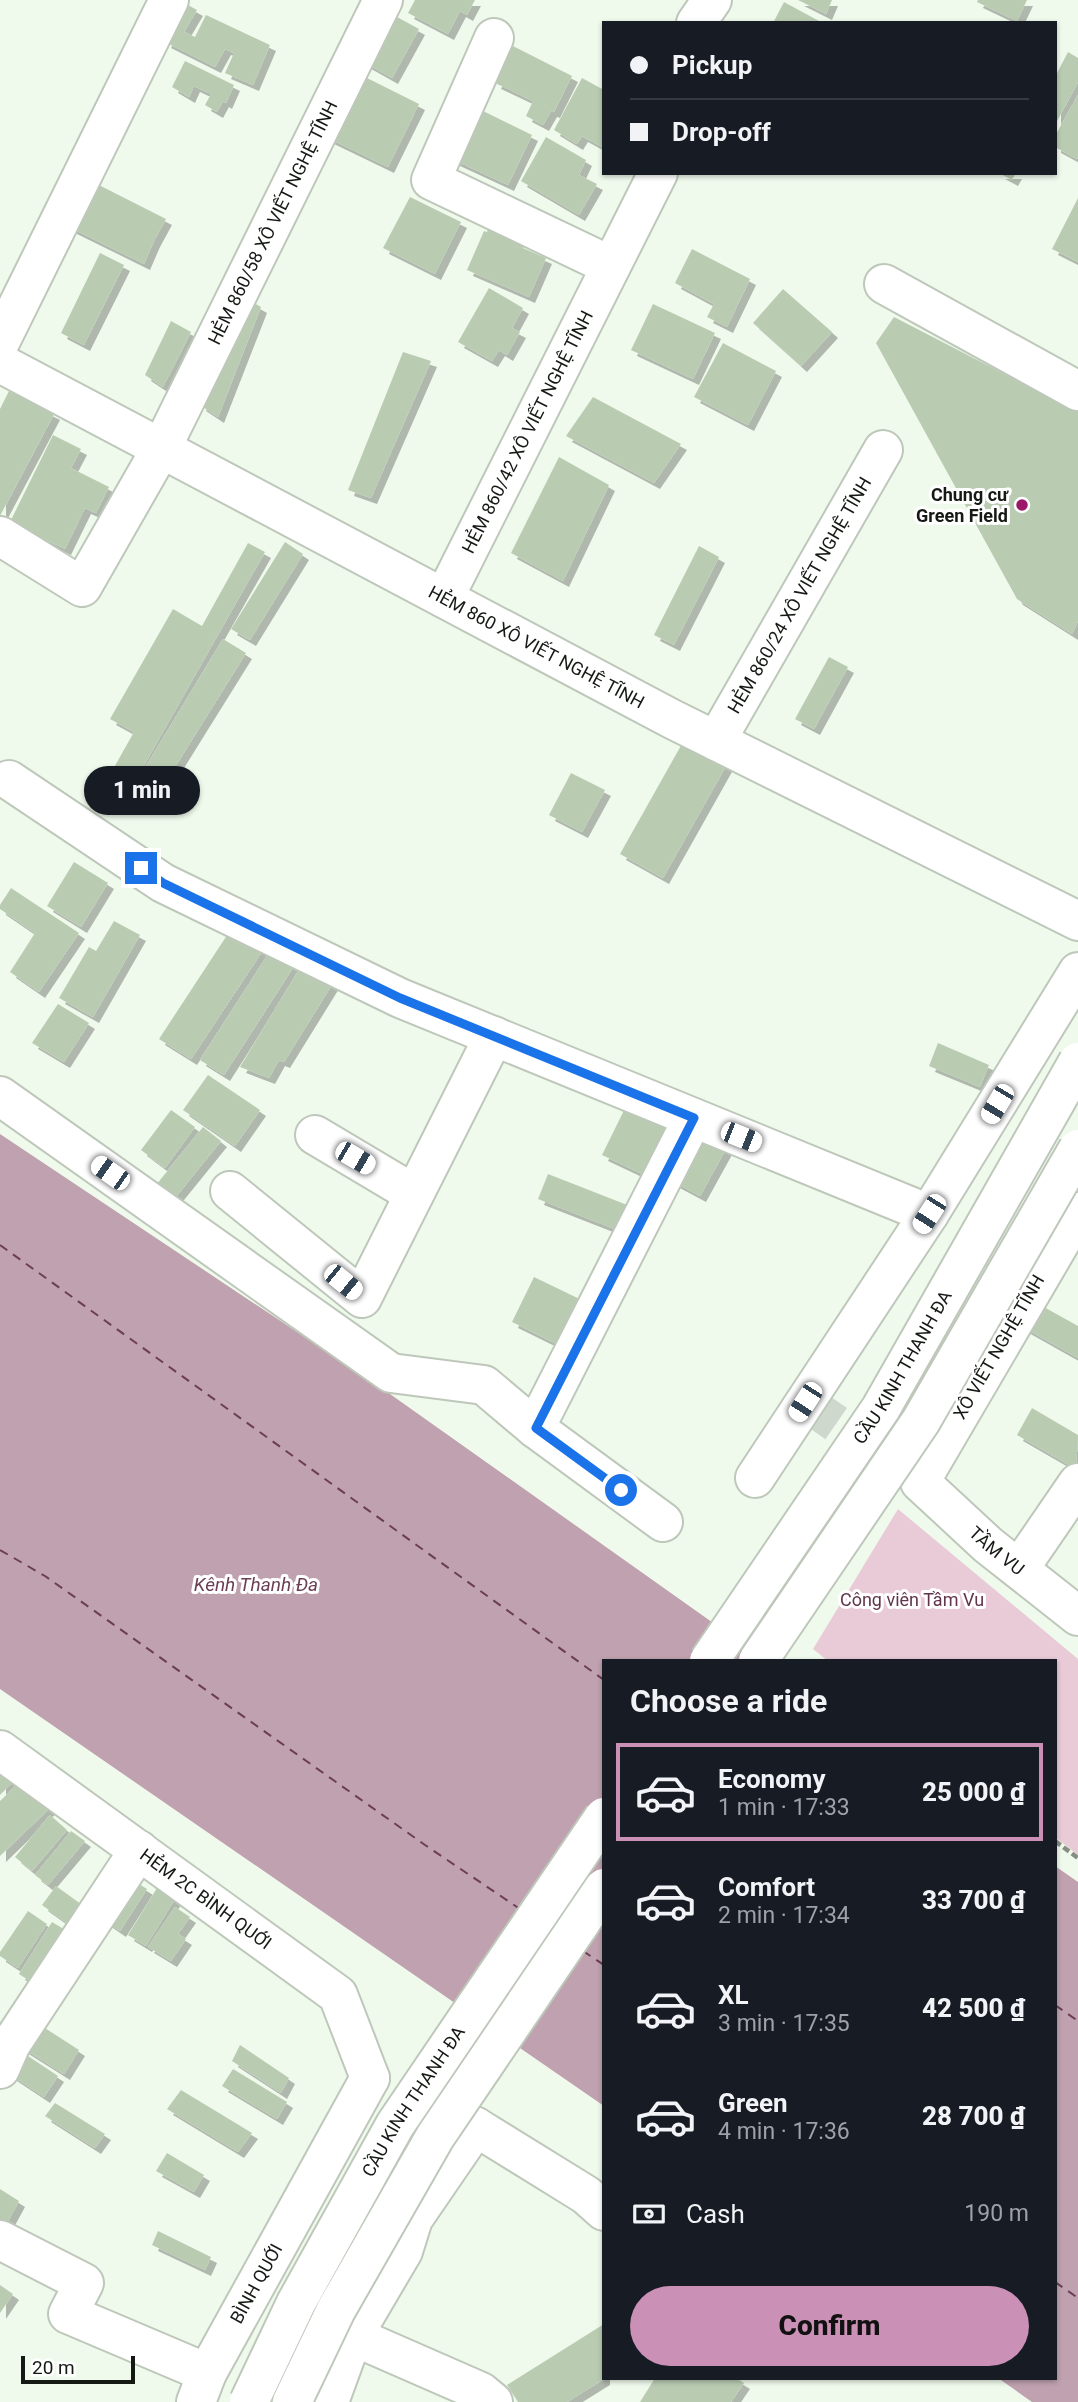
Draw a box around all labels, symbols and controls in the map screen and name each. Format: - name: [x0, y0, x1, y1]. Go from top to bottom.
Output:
- text: Pickup: [672, 50, 752, 80]
- street label: HẺM 860/58 XÔ VIẾT NGHỆ TĨNH: [203, 97, 341, 348]
- text: Drop-off: [672, 117, 771, 147]
- street label: HẺM 860/42 XÔ VIẾT NGHỆ TĨNH: [457, 307, 597, 557]
- street label: HẺM 860/24 XÔ VIẾT NGHỆ TĨNH: [723, 473, 875, 717]
- place label: Chung cư Green Field: [916, 484, 1009, 526]
- marker: Chung cư Green Field: [1014, 497, 1030, 513]
- street label: HẺM 860 XÔ VIẾT NGHỆ TĨNH: [425, 581, 648, 712]
- callout: 1 min: [83, 766, 199, 816]
- text: 1 min: [113, 777, 171, 804]
- route end: [125, 852, 157, 884]
- car: [978, 1081, 1017, 1127]
- car: [718, 1119, 765, 1155]
- car: [332, 1138, 379, 1178]
- car: [87, 1152, 134, 1194]
- car: [909, 1191, 950, 1237]
- car: [321, 1261, 366, 1303]
- street label: XÔ VIẾT NGHỆ TĨNH: [948, 1270, 1048, 1423]
- street label: CẦU KINH THANH ĐA: [849, 1286, 956, 1448]
- car: [785, 1379, 826, 1425]
- route start: [605, 1474, 637, 1506]
- street label: TẦM VU: [965, 1522, 1029, 1580]
- water label: Kênh Thanh Đa: [194, 1573, 318, 1596]
- park label: Công viên Tầm Vu: [840, 1589, 984, 1610]
- text: Choose a ride: [630, 1682, 827, 1720]
- icon: car: [634, 1761, 697, 1824]
- text: Economy: [718, 1764, 825, 1794]
- text: 25 000 ₫: [922, 1777, 1025, 1807]
- text: 1 min · 17:33: [718, 1794, 850, 1821]
- street label: HẺM 2C BÌNH QUỚI: [136, 1844, 276, 1953]
- icon: car: [634, 1869, 697, 1932]
- text: Comfort: [718, 1872, 815, 1902]
- text: 33 700 ₫: [922, 1885, 1025, 1915]
- text: 2 min · 17:34: [718, 1902, 850, 1929]
- icon: car: [634, 1977, 697, 2040]
- text: XL: [718, 1980, 749, 2010]
- text: 42 500 ₫: [922, 1993, 1025, 2023]
- text: 3 min · 17:35: [718, 2010, 850, 2037]
- street label: CẦU KINH THANH ĐA: [357, 2022, 469, 2180]
- icon: car: [634, 2085, 697, 2148]
- text: Green: [718, 2088, 788, 2118]
- text: 28 700 ₫: [922, 2101, 1025, 2131]
- text: 4 min · 17:36: [718, 2118, 850, 2145]
- icon: cash: [630, 2195, 668, 2233]
- text: Cash: [686, 2199, 745, 2229]
- text: 190 m: [964, 2200, 1029, 2227]
- street label: BÌNH QUỚI: [226, 2240, 286, 2327]
- button: Confirm: [630, 2286, 1029, 2366]
- scale bar: [21, 2353, 135, 2385]
- text: 20 m: [32, 2356, 75, 2379]

